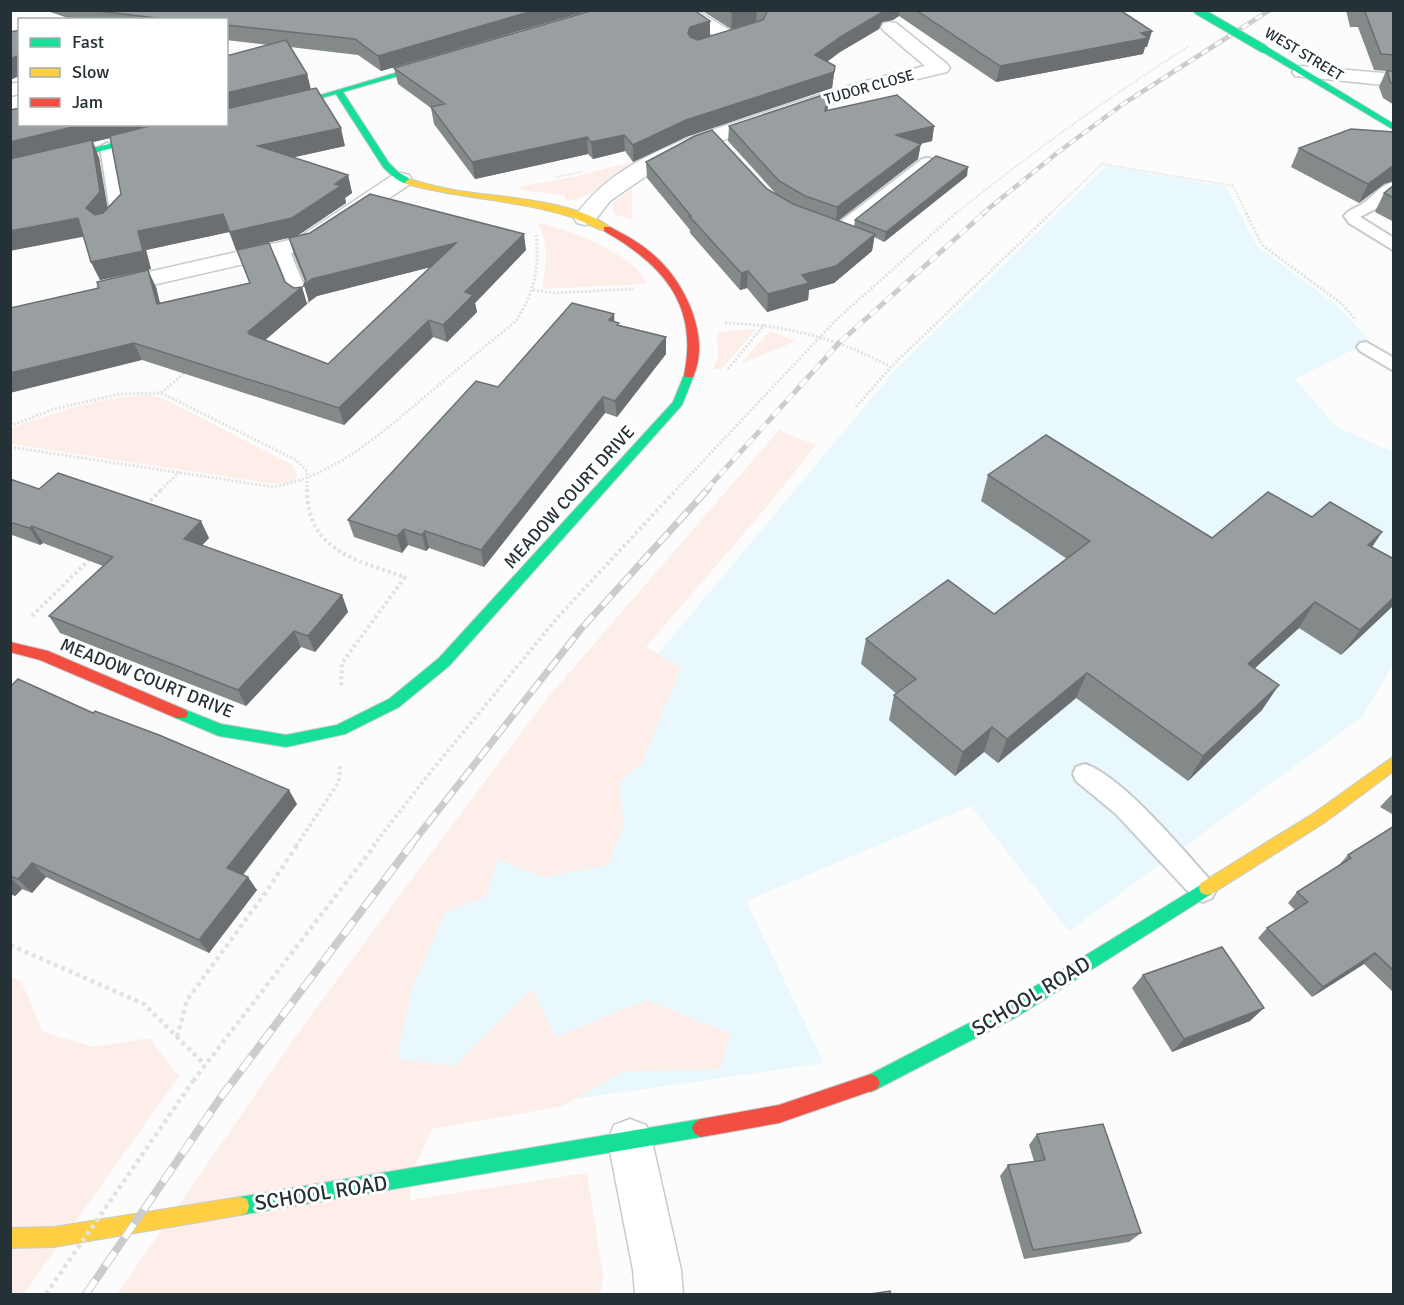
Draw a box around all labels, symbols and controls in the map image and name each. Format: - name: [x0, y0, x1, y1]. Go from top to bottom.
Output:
- legend: [18, 18, 228, 126]
- street label: WEST STREET: [1261, 23, 1347, 85]
- text: Fast: [72, 31, 104, 53]
- text: Slow: [72, 61, 109, 83]
- street label: TUDOR CLOSE: [822, 66, 916, 108]
- text: Jam: [72, 91, 103, 113]
- street label: MEADOW COURT DRIVE: [499, 421, 639, 573]
- street label: MEADOW COURT DRIVE: [57, 633, 237, 723]
- street label: SCHOOL ROAD: [967, 950, 1095, 1042]
- street label: SCHOOL ROAD: [253, 1170, 389, 1216]

